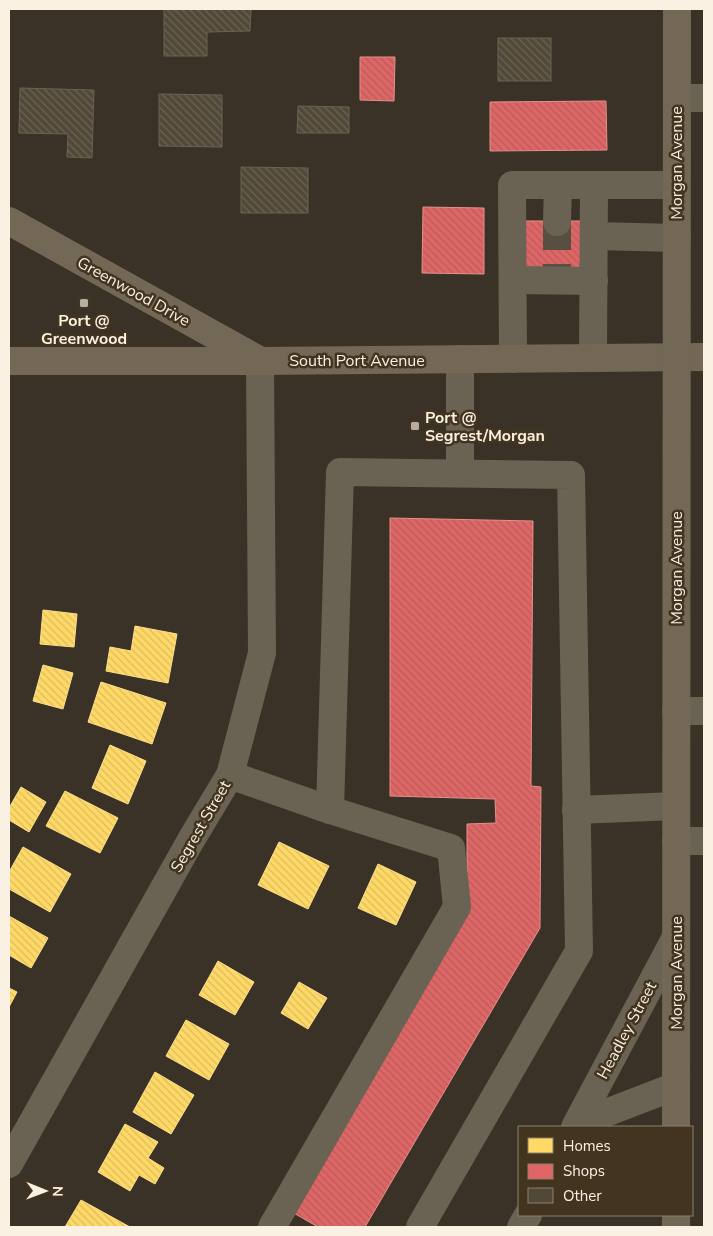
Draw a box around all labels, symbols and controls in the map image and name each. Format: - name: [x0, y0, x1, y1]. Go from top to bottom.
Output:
- street label: Morgan Avenue: [666, 106, 688, 220]
- street label: Greenwood Drive: [73, 252, 194, 332]
- marker: Port @ Greenwood: [78, 297, 90, 309]
- place label: Port @ Greenwood: [41, 310, 127, 350]
- street label: South Port Avenue: [289, 350, 425, 372]
- place label: Port @ Segrest/Morgan: [425, 407, 545, 447]
- marker: Port @ Segrest/Morgan: [409, 420, 421, 432]
- street label: Morgan Avenue: [666, 511, 688, 625]
- street label: Segrest Street: [166, 776, 236, 877]
- street label: Morgan Avenue: [666, 916, 688, 1030]
- street label: Headley Street: [592, 977, 662, 1083]
- legend: [518, 1126, 693, 1216]
- text: Homes: [563, 1136, 611, 1156]
- text: Shops: [563, 1161, 605, 1181]
- north arrow: [20, 1166, 70, 1216]
- text: N: [48, 1186, 67, 1197]
- text: Other: [563, 1186, 602, 1206]

